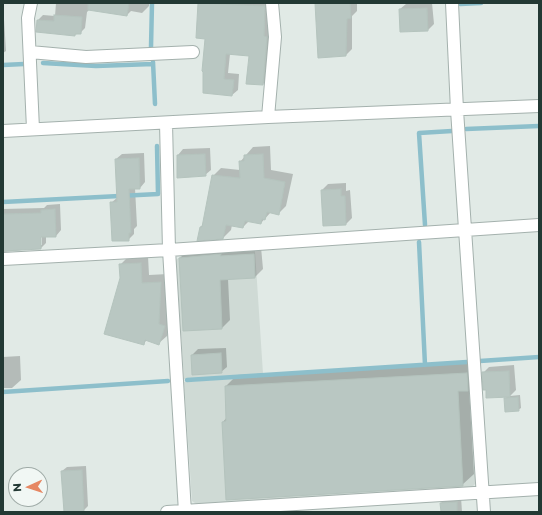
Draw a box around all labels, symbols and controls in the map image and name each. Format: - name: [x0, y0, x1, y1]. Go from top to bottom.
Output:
- north arrow: [8, 467, 48, 507]
- text: N: [10, 483, 24, 492]

